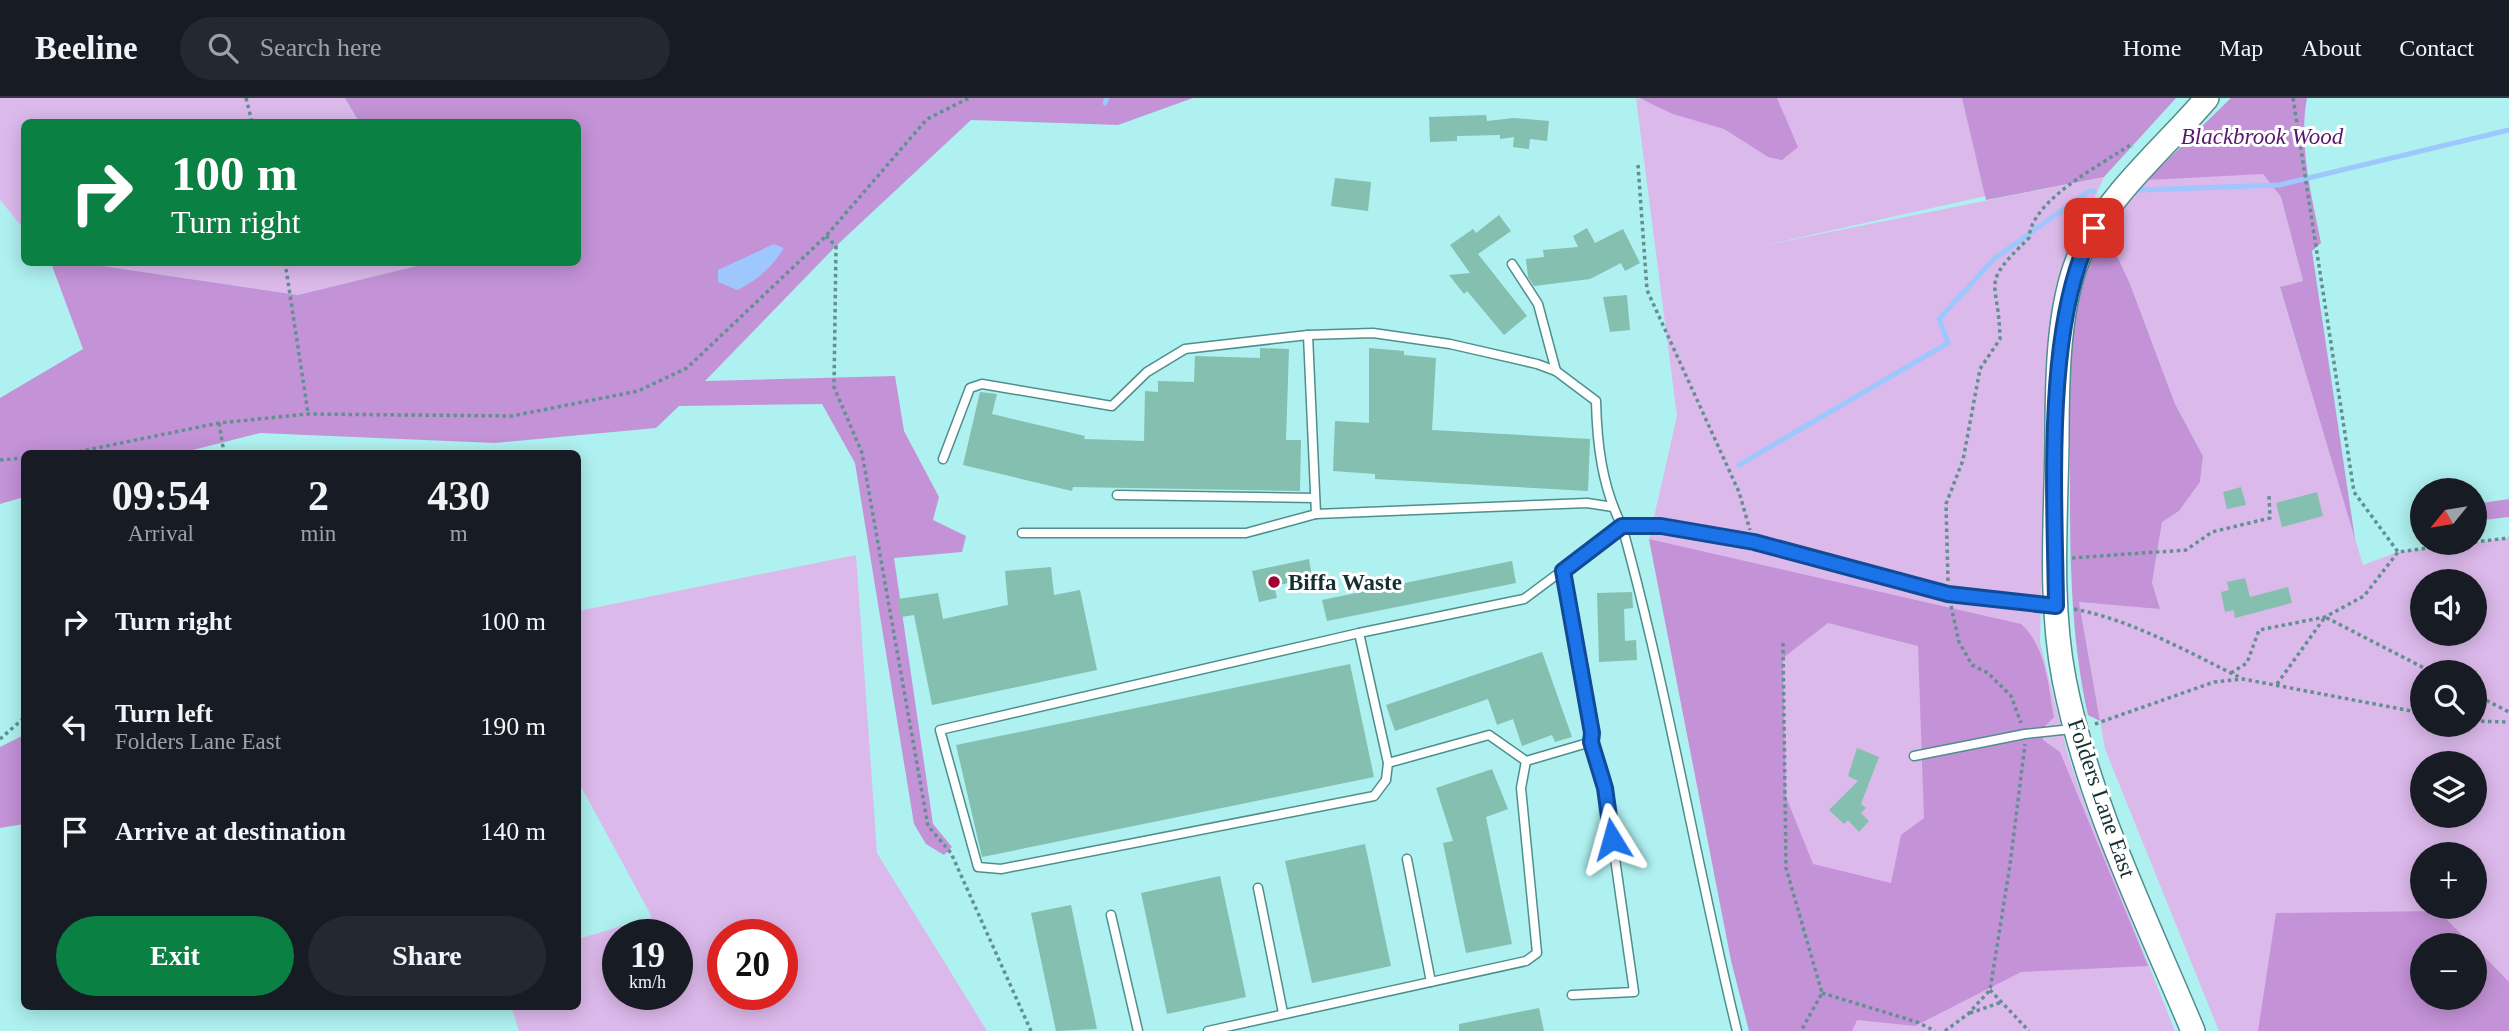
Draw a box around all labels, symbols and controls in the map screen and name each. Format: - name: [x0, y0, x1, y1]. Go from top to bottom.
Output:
- search box: [180, 17, 670, 80]
- icon: search: [204, 29, 242, 67]
- text: Beeline: [35, 30, 138, 66]
- text: Search here: [260, 33, 382, 62]
- text: Home: [2123, 35, 2181, 61]
- text: Map: [2219, 35, 2263, 61]
- text: About: [2301, 35, 2361, 61]
- text: Contact: [2399, 35, 2474, 61]
- park label: Blackbrook Wood: [2181, 124, 2344, 149]
- text: 100 m: [171, 146, 298, 201]
- icon: right: [56, 147, 147, 238]
- pin: [2064, 198, 2124, 258]
- text: Turn right: [171, 204, 301, 240]
- icon: arrive: [2075, 209, 2113, 247]
- text: 09:54: [112, 473, 210, 519]
- text: 2: [308, 473, 329, 519]
- text: 430: [427, 473, 490, 519]
- north arrow: [2410, 478, 2487, 555]
- map controls: [2410, 478, 2487, 1010]
- text: Arrival: [128, 521, 194, 546]
- text: min: [301, 521, 336, 546]
- text: m: [450, 521, 468, 546]
- button: sound: [2410, 569, 2487, 646]
- place label: Biffa Waste: [1288, 570, 1402, 595]
- marker: Biffa Waste: [1266, 574, 1282, 590]
- icon: right: [56, 603, 94, 641]
- text: Turn right: [115, 607, 232, 636]
- text: 100 m: [480, 607, 546, 636]
- button: search: [2410, 660, 2487, 737]
- text: Turn left: [115, 699, 213, 728]
- icon: left: [56, 708, 94, 746]
- text: 190 m: [480, 712, 546, 741]
- street label: Folders Lane East: [2063, 716, 2141, 881]
- text: Folders Lane East: [115, 729, 281, 754]
- button: layers: [2410, 751, 2487, 828]
- position arrow: [1575, 802, 1649, 876]
- icon: arrive: [56, 813, 94, 851]
- text: Arrive at destination: [115, 817, 346, 846]
- text: 140 m: [480, 817, 546, 846]
- button: +: [2410, 842, 2487, 919]
- button: Exit: [56, 916, 294, 996]
- button: Share: [308, 916, 546, 996]
- speed limit sign: 20: [707, 919, 798, 1010]
- button: −: [2410, 933, 2487, 1010]
- text: 19: [630, 936, 665, 975]
- text: km/h: [629, 972, 666, 992]

